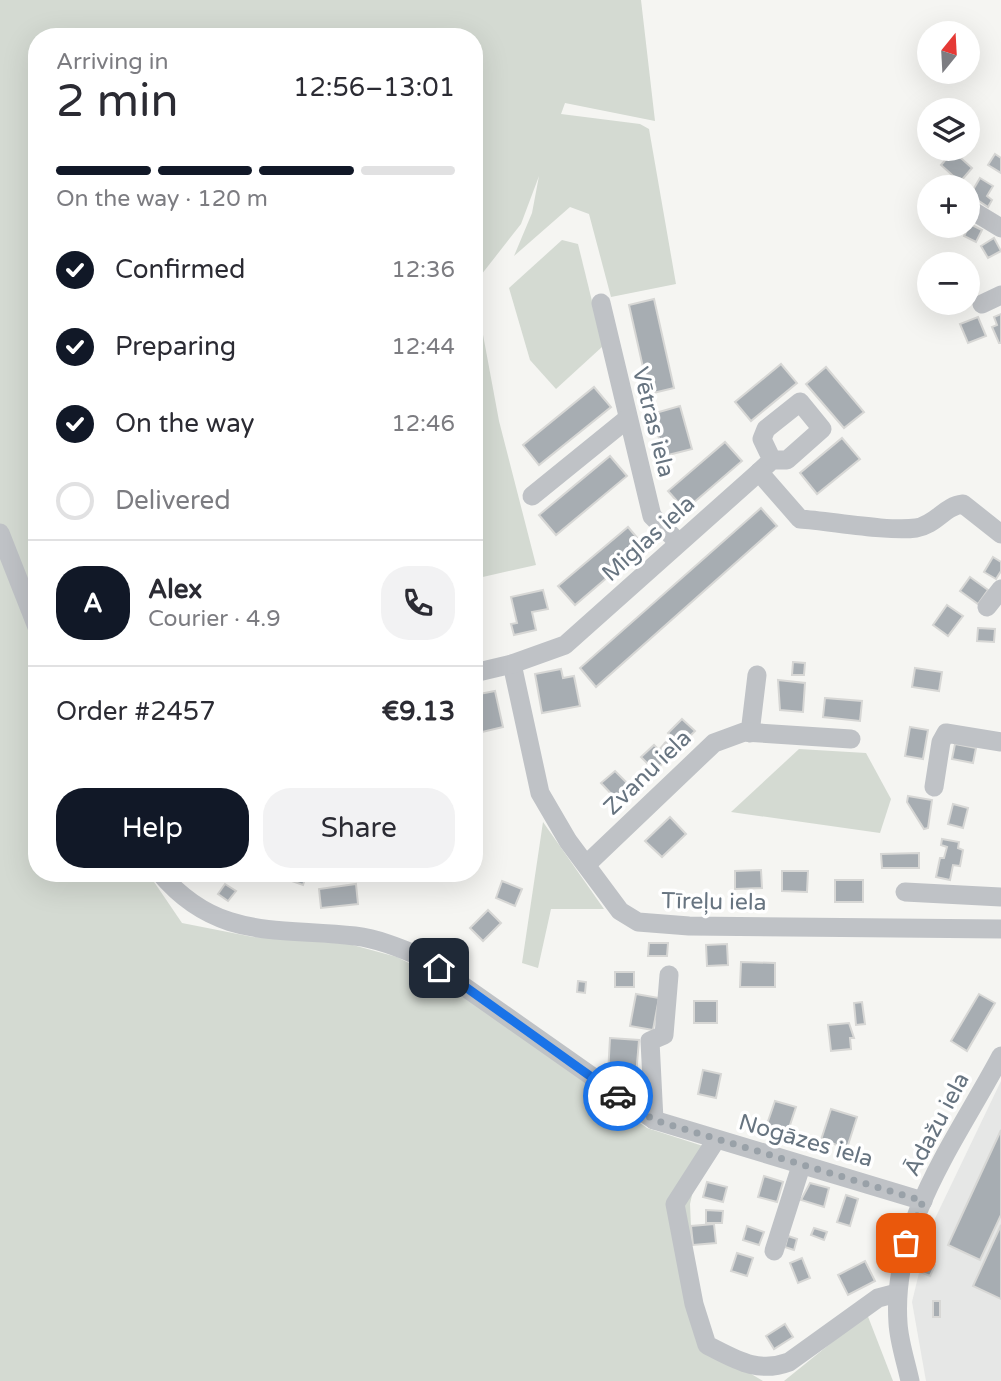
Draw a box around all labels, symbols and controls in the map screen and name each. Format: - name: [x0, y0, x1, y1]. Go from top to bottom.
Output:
- north arrow: [917, 21, 980, 84]
- map controls: [917, 21, 980, 315]
- text: Arriving in: [56, 48, 169, 76]
- text: 12:56–13:01: [293, 72, 455, 103]
- text: 2 min: [56, 74, 179, 129]
- button: layers: [917, 98, 980, 161]
- button: +: [917, 175, 980, 238]
- text: On the way · 120 m: [56, 185, 268, 213]
- icon: check: [56, 251, 94, 289]
- button: −: [917, 252, 980, 315]
- text: Confirmed: [115, 254, 245, 285]
- text: 12:36: [391, 256, 455, 284]
- icon: check: [56, 328, 94, 366]
- text: Preparing: [115, 331, 236, 362]
- text: 12:44: [391, 333, 455, 361]
- street label: Vētras iela: [626, 364, 680, 480]
- icon: check: [56, 405, 94, 443]
- text: On the way: [115, 408, 255, 439]
- text: 12:46: [391, 410, 455, 438]
- text: Delivered: [115, 485, 231, 516]
- street label: Miglas iela: [596, 490, 701, 588]
- button: phone: [381, 566, 455, 640]
- text: Alex: [148, 574, 202, 605]
- text: A: [83, 588, 103, 619]
- text: Courier · 4.9: [148, 605, 281, 633]
- text: Order #2457: [56, 696, 216, 727]
- text: €9.13: [382, 696, 455, 727]
- street label: Zvanu iela: [598, 724, 697, 821]
- button: Help: [56, 788, 249, 868]
- button: Share: [263, 788, 455, 868]
- street label: Tīreļu iela: [661, 887, 767, 917]
- pin: [409, 938, 469, 998]
- icon: home: [420, 949, 458, 987]
- courier: [583, 1061, 653, 1131]
- street label: Ādažu iela: [898, 1068, 976, 1181]
- icon: car: [599, 1077, 637, 1115]
- street label: Nogāzes iela: [735, 1108, 876, 1174]
- pin: [876, 1213, 936, 1273]
- icon: bag: [887, 1224, 925, 1262]

